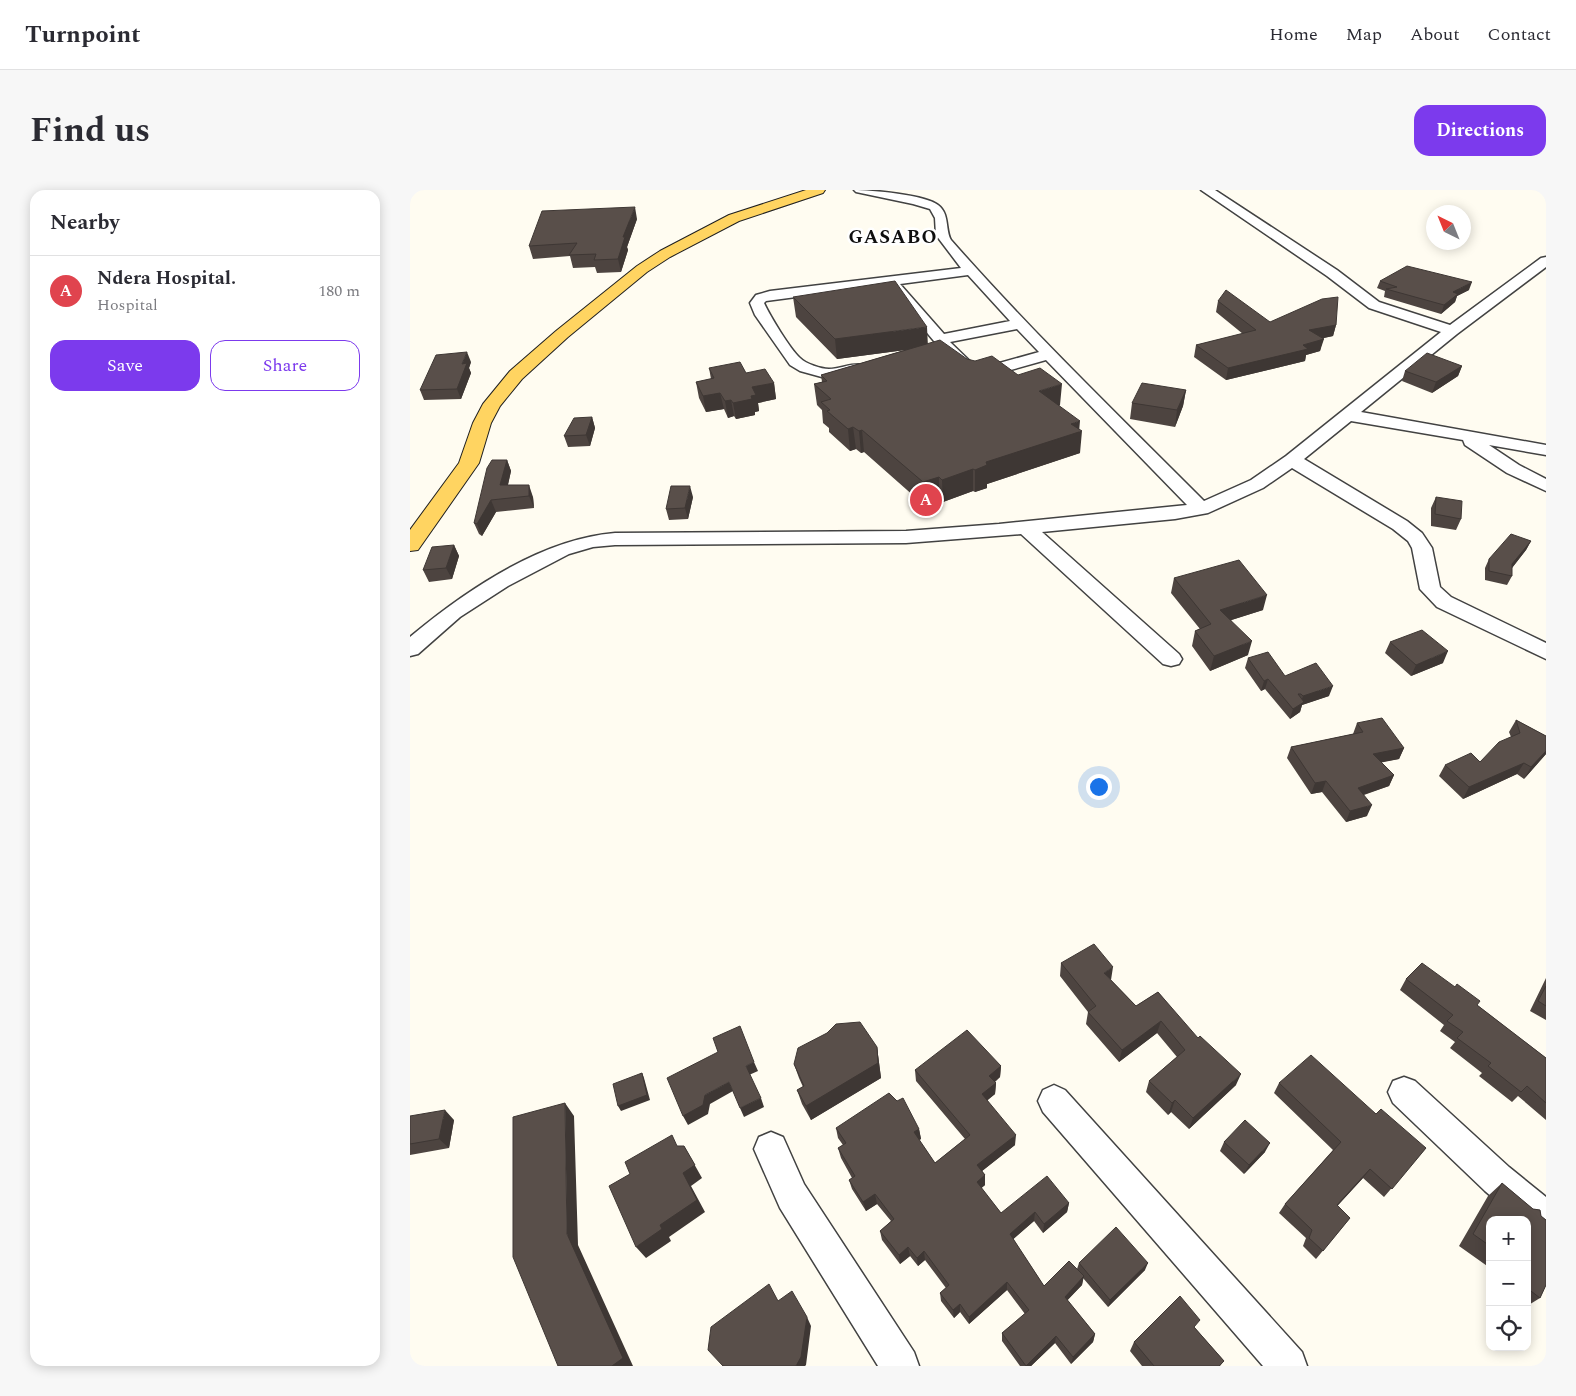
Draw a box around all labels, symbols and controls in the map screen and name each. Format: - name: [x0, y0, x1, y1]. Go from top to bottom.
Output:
- text: Turnpoint: [25, 17, 141, 53]
- text: Home: [1269, 21, 1318, 48]
- text: Map: [1346, 21, 1382, 48]
- text: About: [1410, 21, 1460, 48]
- text: Contact: [1488, 21, 1551, 48]
- text: Find us: [30, 104, 150, 157]
- button: Directions: [1414, 105, 1546, 156]
- north arrow: [1426, 205, 1471, 250]
- text: Nearby: [50, 207, 120, 239]
- district label: GASABO: [849, 223, 937, 252]
- text: Ndera Hospital.: [97, 264, 236, 293]
- text: A: [60, 279, 72, 303]
- text: 180 m: [318, 279, 360, 303]
- text: Hospital: [97, 293, 158, 317]
- button: Save: [50, 340, 200, 391]
- button: Share: [210, 340, 360, 391]
- pin: A: [910, 481, 942, 519]
- your location: [1086, 774, 1112, 800]
- map controls: [1486, 1216, 1531, 1351]
- button: +: [1486, 1216, 1531, 1261]
- button: −: [1486, 1261, 1531, 1306]
- button: locate: [1486, 1306, 1531, 1351]

